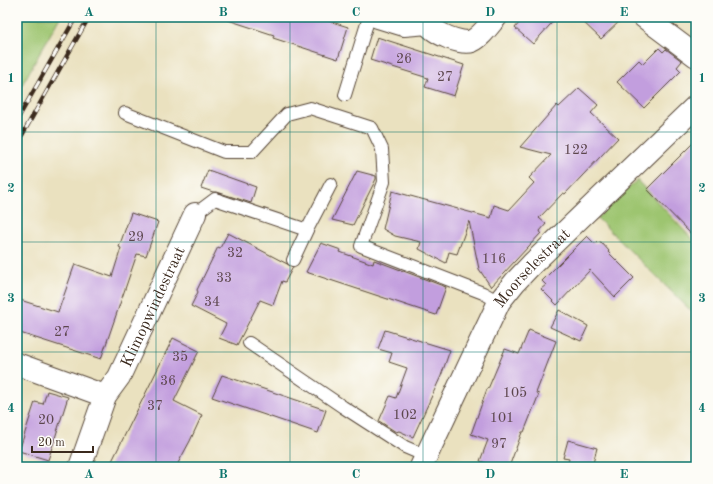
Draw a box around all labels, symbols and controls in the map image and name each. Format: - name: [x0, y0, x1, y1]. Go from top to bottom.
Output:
- text: A: [84, 6, 94, 19]
- text: B: [218, 6, 228, 19]
- text: C: [352, 6, 360, 19]
- text: D: [485, 6, 495, 19]
- text: E: [620, 6, 629, 19]
- house number: 26: [396, 52, 412, 66]
- house number: 27: [437, 70, 453, 84]
- text: 1: [7, 72, 15, 85]
- text: 1: [698, 72, 706, 85]
- house number: 122: [564, 143, 588, 157]
- text: 2: [7, 182, 15, 195]
- text: 2: [698, 182, 706, 195]
- street label: Moorselestraat: [492, 226, 574, 311]
- house number: 29: [128, 230, 144, 244]
- street label: Klimopwindestraat: [119, 244, 189, 370]
- house number: 32: [227, 246, 243, 260]
- house number: 116: [482, 252, 506, 266]
- house number: 33: [216, 271, 232, 285]
- text: 3: [7, 292, 15, 305]
- text: 3: [698, 292, 706, 305]
- house number: 34: [204, 295, 220, 309]
- house number: 27: [54, 325, 70, 339]
- house number: 35: [172, 350, 188, 364]
- house number: 36: [160, 374, 176, 388]
- house number: 105: [503, 386, 527, 400]
- house number: 37: [147, 399, 163, 413]
- text: 4: [7, 402, 15, 415]
- text: 4: [698, 402, 706, 415]
- house number: 102: [393, 408, 417, 422]
- house number: 101: [490, 411, 514, 425]
- house number: 20: [38, 413, 54, 427]
- scale bar: [32, 428, 93, 454]
- text: 20 m: [38, 437, 65, 449]
- house number: 97: [491, 437, 507, 451]
- text: A: [84, 468, 94, 481]
- text: B: [218, 468, 228, 481]
- text: C: [352, 468, 360, 481]
- text: D: [485, 468, 495, 481]
- text: E: [620, 468, 629, 481]

